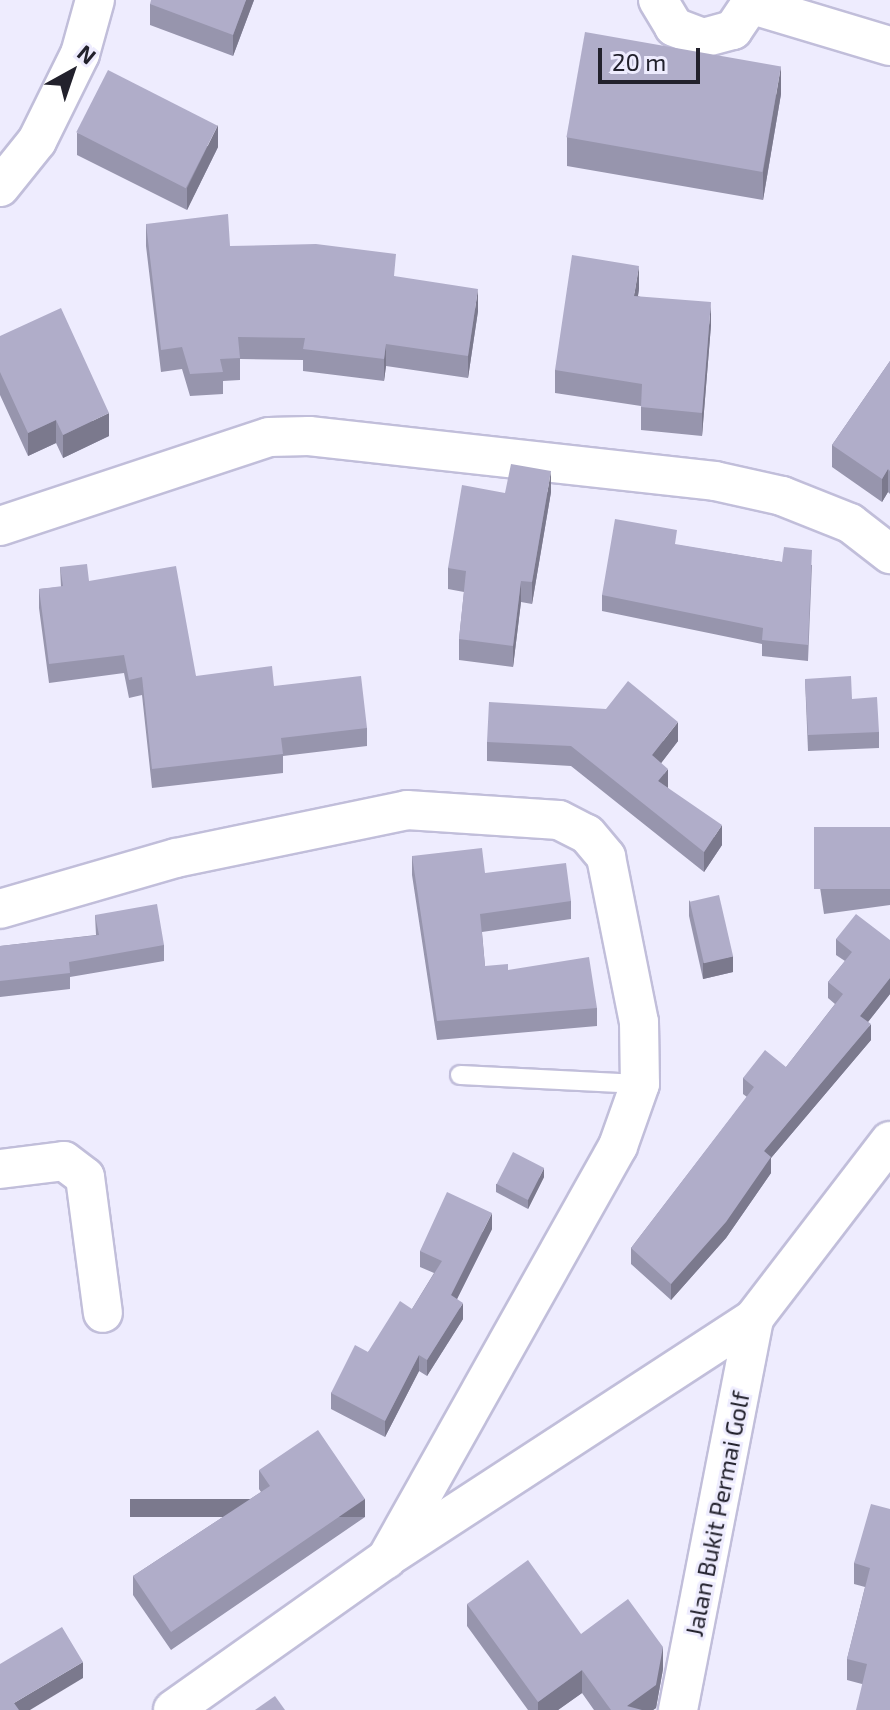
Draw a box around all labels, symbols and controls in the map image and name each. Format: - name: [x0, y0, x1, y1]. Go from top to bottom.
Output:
- north arrow: [32, 32, 112, 112]
- scale bar: [602, 32, 704, 82]
- text: N: [73, 39, 102, 69]
- text: 20 m: [612, 47, 666, 76]
- street label: Jalan Bukit Permai Golf: [679, 1389, 755, 1639]

